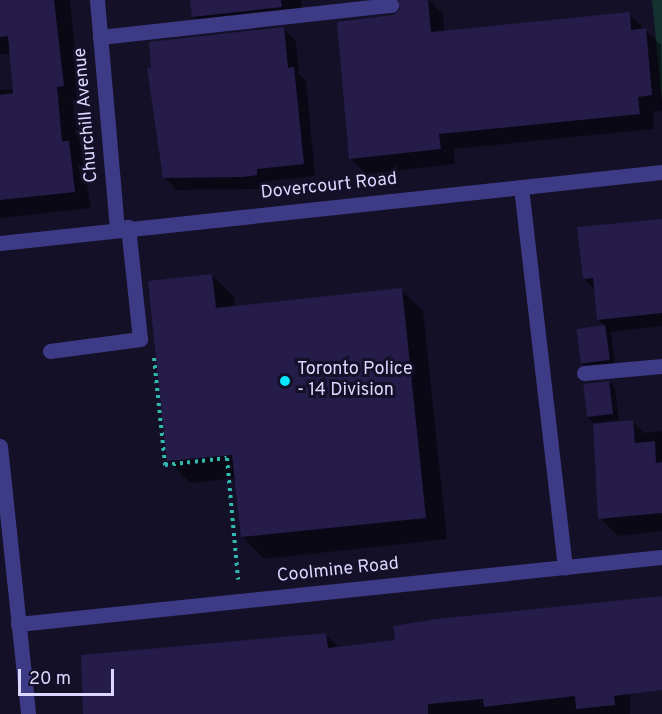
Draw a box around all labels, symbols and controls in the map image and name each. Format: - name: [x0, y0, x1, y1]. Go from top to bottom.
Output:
- street label: Churchill Avenue: [70, 46, 104, 184]
- street label: Dovercourt Road: [260, 169, 398, 205]
- place label: Toronto Police - 14 Division: [297, 360, 413, 403]
- marker: Toronto Police - 14 Division: [278, 374, 292, 388]
- street label: Coolmine Road: [276, 554, 400, 588]
- scale bar: [21, 657, 117, 695]
- text: 20 m: [29, 668, 71, 691]

